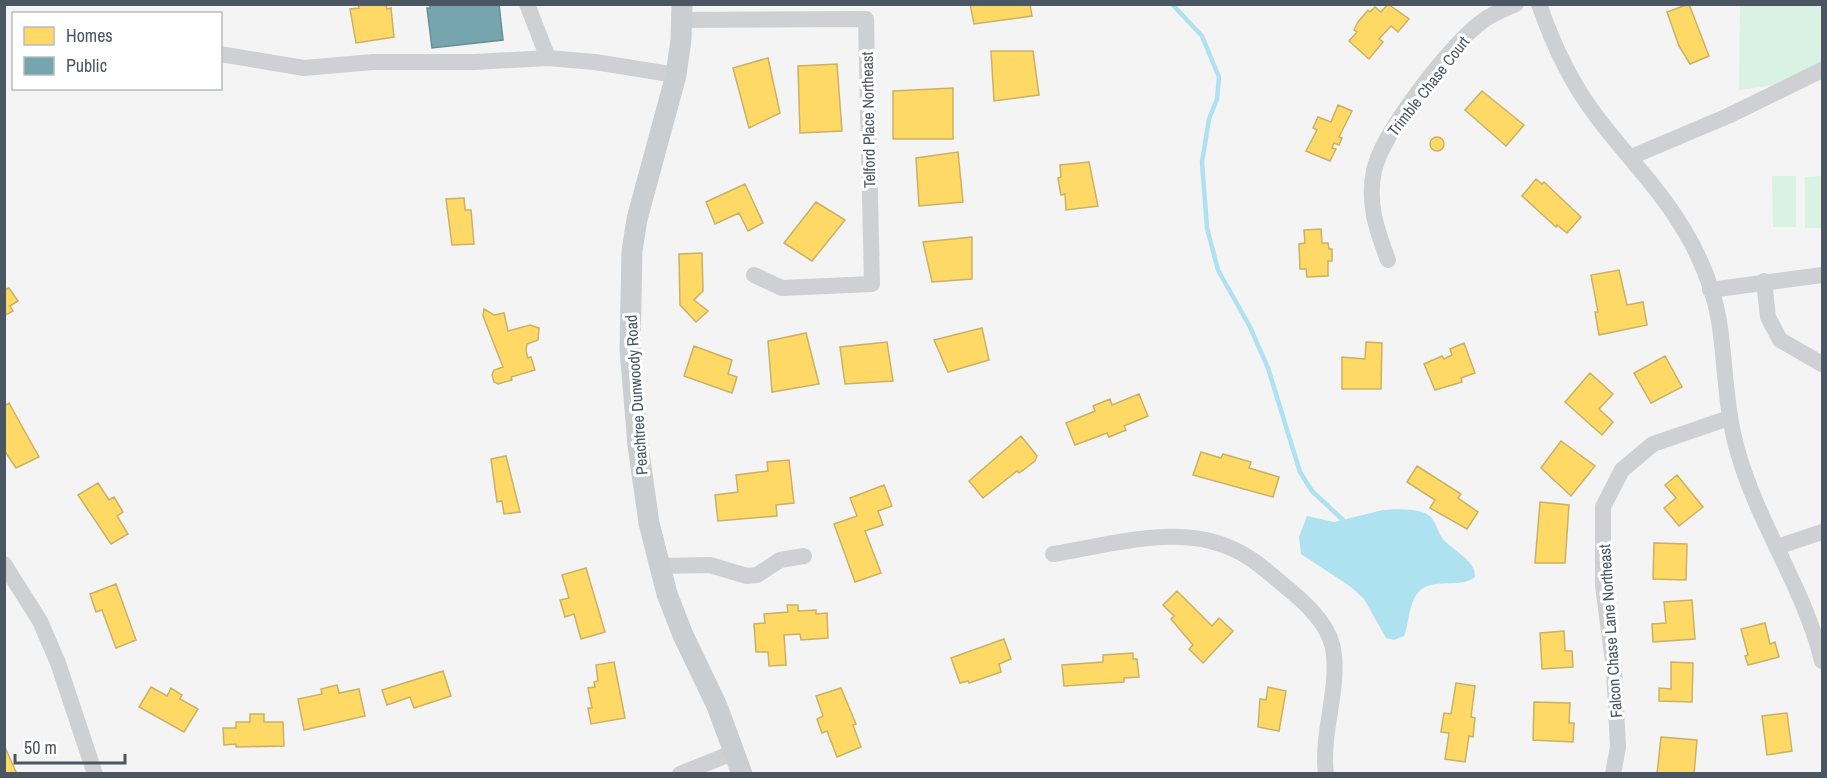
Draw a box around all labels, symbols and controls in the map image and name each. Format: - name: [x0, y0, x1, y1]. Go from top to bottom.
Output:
- legend: [12, 12, 222, 90]
- text: Homes: [66, 23, 113, 48]
- street label: Trimble Chase Court: [1382, 31, 1474, 141]
- street label: Telford Place Northeast: [856, 51, 880, 188]
- text: Public: [66, 53, 107, 78]
- street label: Peachtree Dunwoody Road: [619, 314, 653, 476]
- street label: Falcon Chase Lane Northeast: [1593, 543, 1627, 718]
- scale bar: [15, 727, 124, 765]
- text: 50 m: [24, 735, 57, 760]

